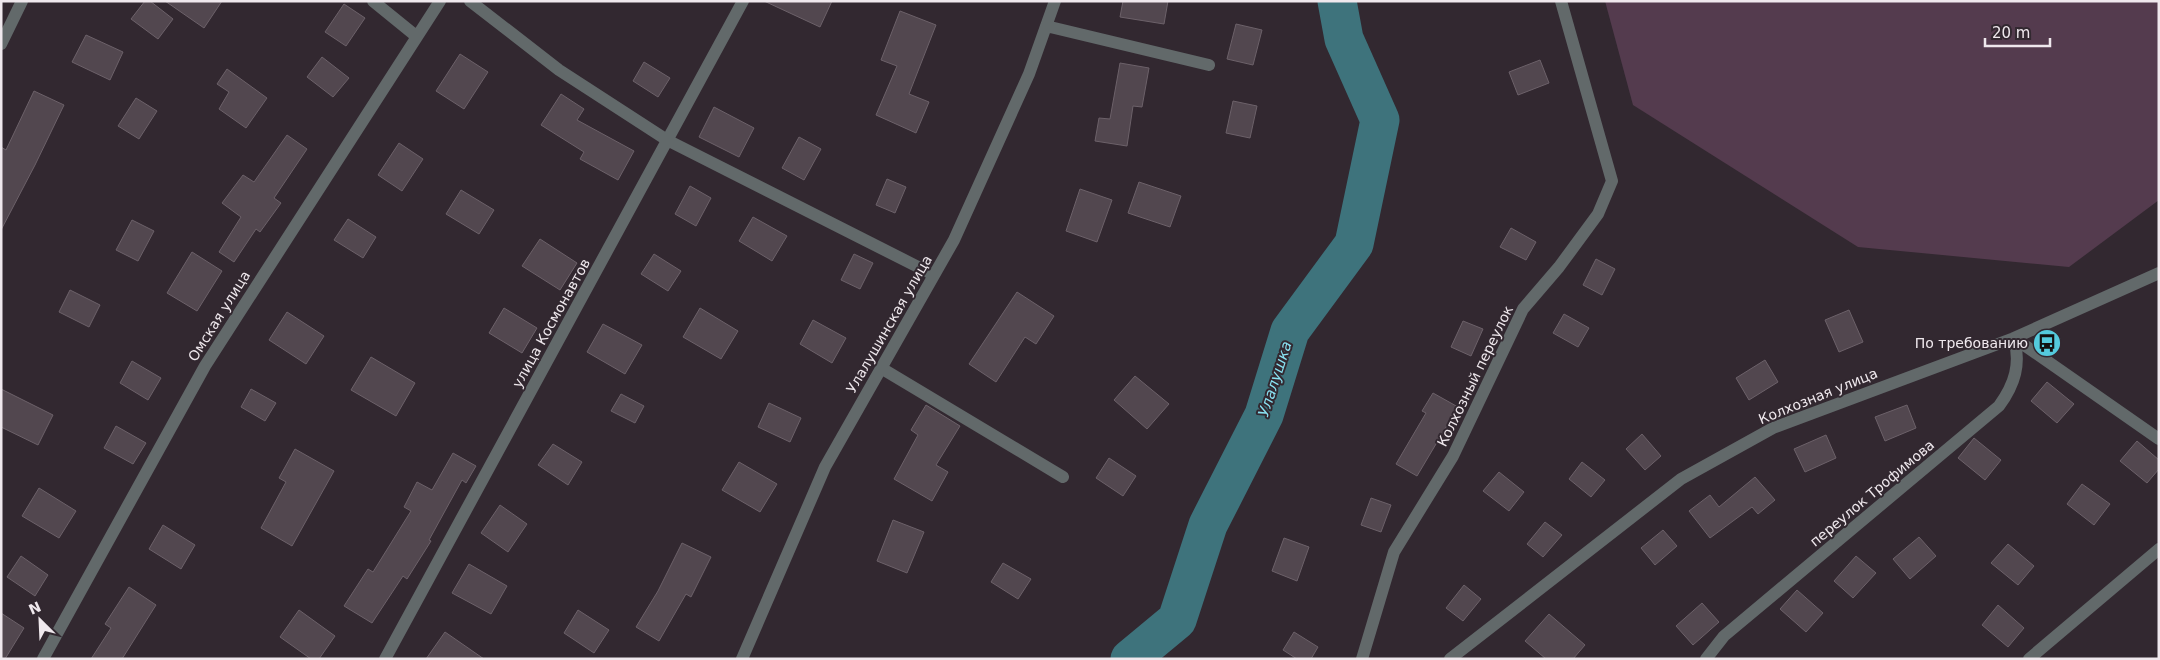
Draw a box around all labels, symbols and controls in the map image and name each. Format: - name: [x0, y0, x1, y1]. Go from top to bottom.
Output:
- scale bar: [1985, 15, 2050, 47]
- text: 20 m: [1992, 24, 2030, 42]
- street label: Улалушинская улица: [843, 252, 935, 396]
- street label: улица Космонавтов: [509, 256, 593, 390]
- street label: Омская улица: [185, 268, 253, 364]
- street label: Колхозный переулок: [1434, 303, 1516, 449]
- bus stop icon: По требованию: [2032, 328, 2062, 358]
- place label: По требованию: [1915, 335, 2028, 351]
- water label: Улалушка: [1254, 339, 1296, 419]
- street label: Колхозная улица: [1756, 365, 1880, 427]
- street label: переулок Трофимова: [1807, 436, 1937, 550]
- north arrow: [15, 595, 65, 645]
- text: N: [26, 598, 43, 618]

